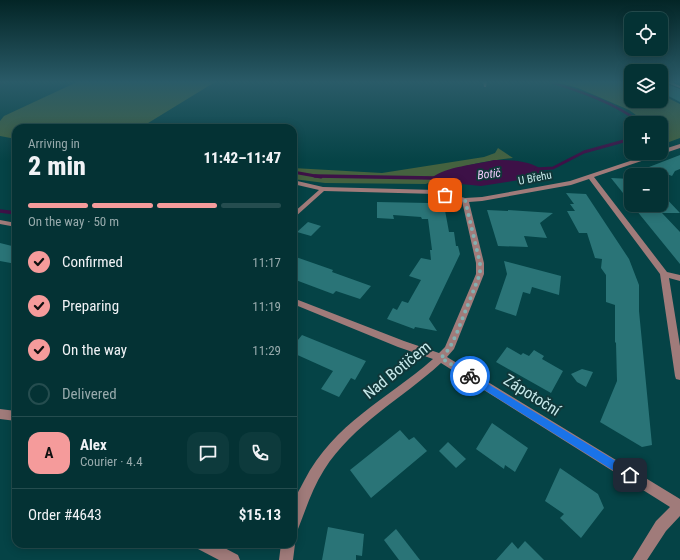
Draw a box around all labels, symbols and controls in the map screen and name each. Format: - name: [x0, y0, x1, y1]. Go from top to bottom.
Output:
- map controls: [624, 12, 668, 212]
- button: locate: [624, 12, 668, 56]
- button: layers: [624, 64, 668, 108]
- button: +: [624, 116, 668, 160]
- text: Arriving in: [28, 136, 80, 151]
- text: 11:42–11:47: [203, 149, 281, 167]
- text: 2 min: [28, 151, 86, 181]
- water label: Botič: [476, 166, 502, 182]
- street label: U Břehu: [517, 168, 553, 188]
- button: −: [624, 168, 668, 212]
- pin: [428, 178, 462, 212]
- icon: bag: [434, 184, 456, 206]
- text: On the way · 50 m: [28, 214, 119, 229]
- icon: check: [28, 251, 50, 273]
- text: Confirmed: [62, 253, 123, 271]
- text: 11:17: [252, 255, 281, 270]
- icon: check: [28, 295, 50, 317]
- text: Preparing: [62, 297, 119, 315]
- text: 11:19: [252, 299, 281, 314]
- street label: Nad Botičem: [359, 337, 435, 403]
- icon: check: [28, 339, 50, 361]
- text: On the way: [62, 341, 127, 359]
- text: 11:29: [252, 343, 281, 358]
- courier: [450, 356, 490, 396]
- icon: bike: [459, 365, 481, 387]
- street label: Zápotoční: [500, 370, 565, 421]
- text: Delivered: [62, 385, 117, 403]
- button: chat: [187, 432, 229, 474]
- button: phone: [239, 432, 281, 474]
- text: Alex: [80, 436, 107, 454]
- text: A: [45, 444, 53, 462]
- text: Courier · 4.4: [80, 454, 143, 469]
- pin: [613, 458, 647, 492]
- icon: home: [619, 464, 641, 486]
- text: Order #4643: [28, 506, 102, 524]
- text: $15.13: [239, 506, 281, 524]

